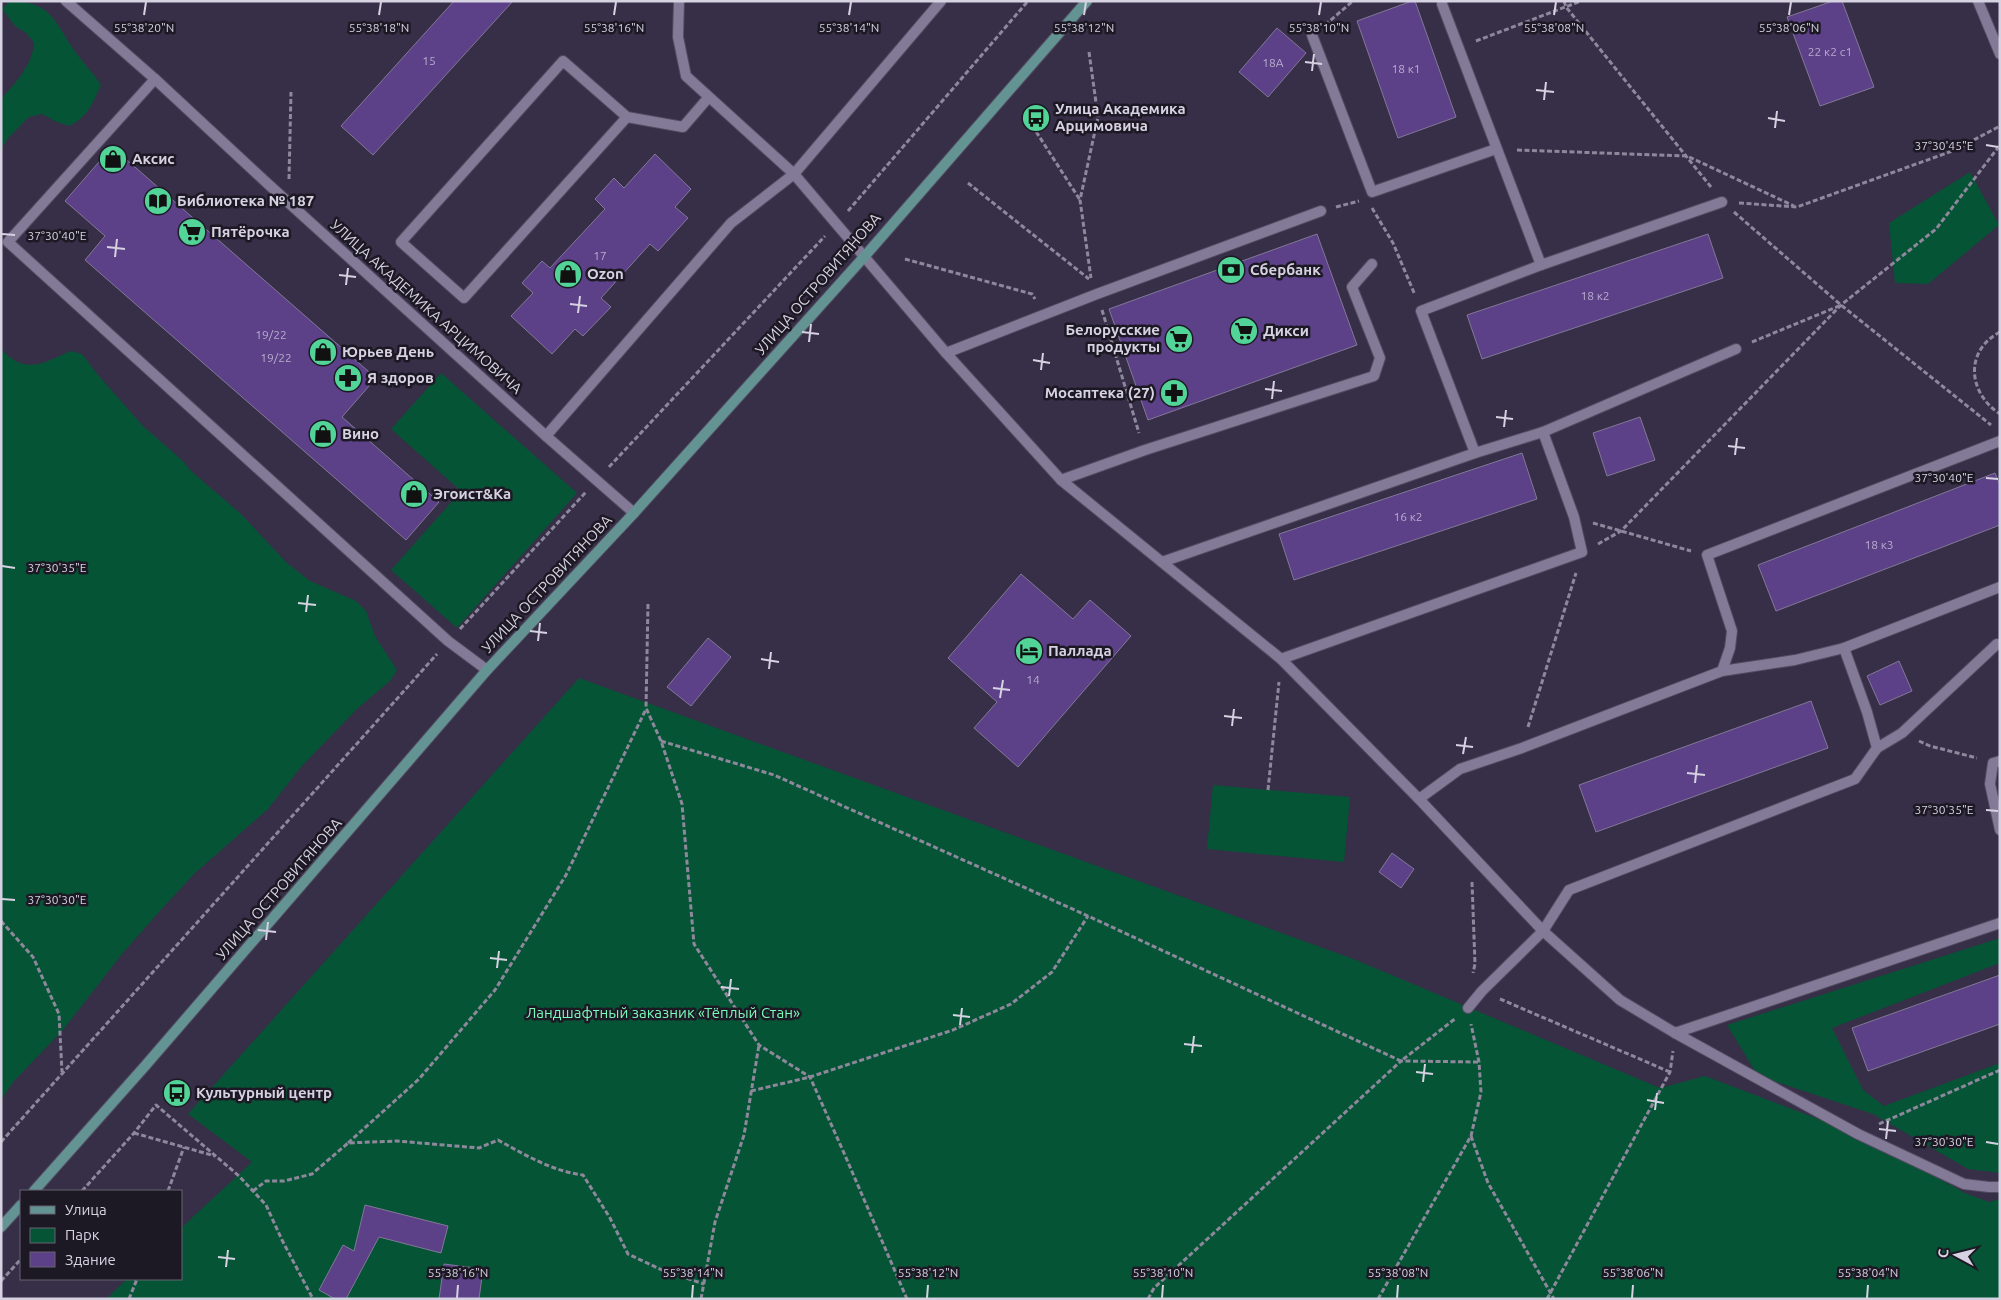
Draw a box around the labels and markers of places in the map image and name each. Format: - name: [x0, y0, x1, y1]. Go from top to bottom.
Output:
- place label: Улица Академика Арцимовича: [1055, 100, 1186, 134]
- bus stop icon: Улица Академика Арцимовича: [1021, 103, 1051, 133]
- shop icon: Аксис: [98, 144, 128, 174]
- place label: Аксис: [132, 150, 175, 167]
- library icon: Библиотека № 187: [143, 186, 173, 216]
- place label: Библиотека № 187: [177, 192, 314, 209]
- supermarket icon: Пятёрочка: [177, 217, 207, 247]
- place label: Пятёрочка: [211, 223, 290, 240]
- bank icon: Сбербанк: [1216, 255, 1246, 285]
- shop icon: Ozon: [553, 259, 583, 289]
- place label: Сбербанк: [1250, 261, 1321, 278]
- place label: Ozon: [587, 265, 624, 282]
- supermarket icon: Дикси: [1229, 316, 1259, 346]
- place label: Белорусские продукты: [1065, 321, 1160, 355]
- place label: Дикси: [1263, 322, 1309, 339]
- supermarket icon: Белорусские продукты: [1164, 324, 1194, 354]
- shop icon: Юрьев День: [308, 337, 338, 367]
- place label: Юрьев День: [342, 343, 434, 360]
- pharmacy icon: Я здоров: [333, 363, 363, 393]
- place label: Я здоров: [367, 369, 434, 386]
- pharmacy icon: Мосаптека (27): [1159, 378, 1189, 408]
- place label: Мосаптека (27): [1045, 384, 1155, 401]
- shop icon: Вино: [308, 419, 338, 449]
- place label: Вино: [342, 425, 379, 442]
- shop icon: Эгоист&Ка: [399, 479, 429, 509]
- place label: Эгоист&Ка: [433, 485, 511, 502]
- hotel icon: Паллада: [1014, 636, 1044, 666]
- place label: Паллада: [1048, 642, 1112, 659]
- bus stop icon: Культурный центр: [162, 1078, 192, 1108]
- place label: Культурный центр: [196, 1084, 332, 1101]

